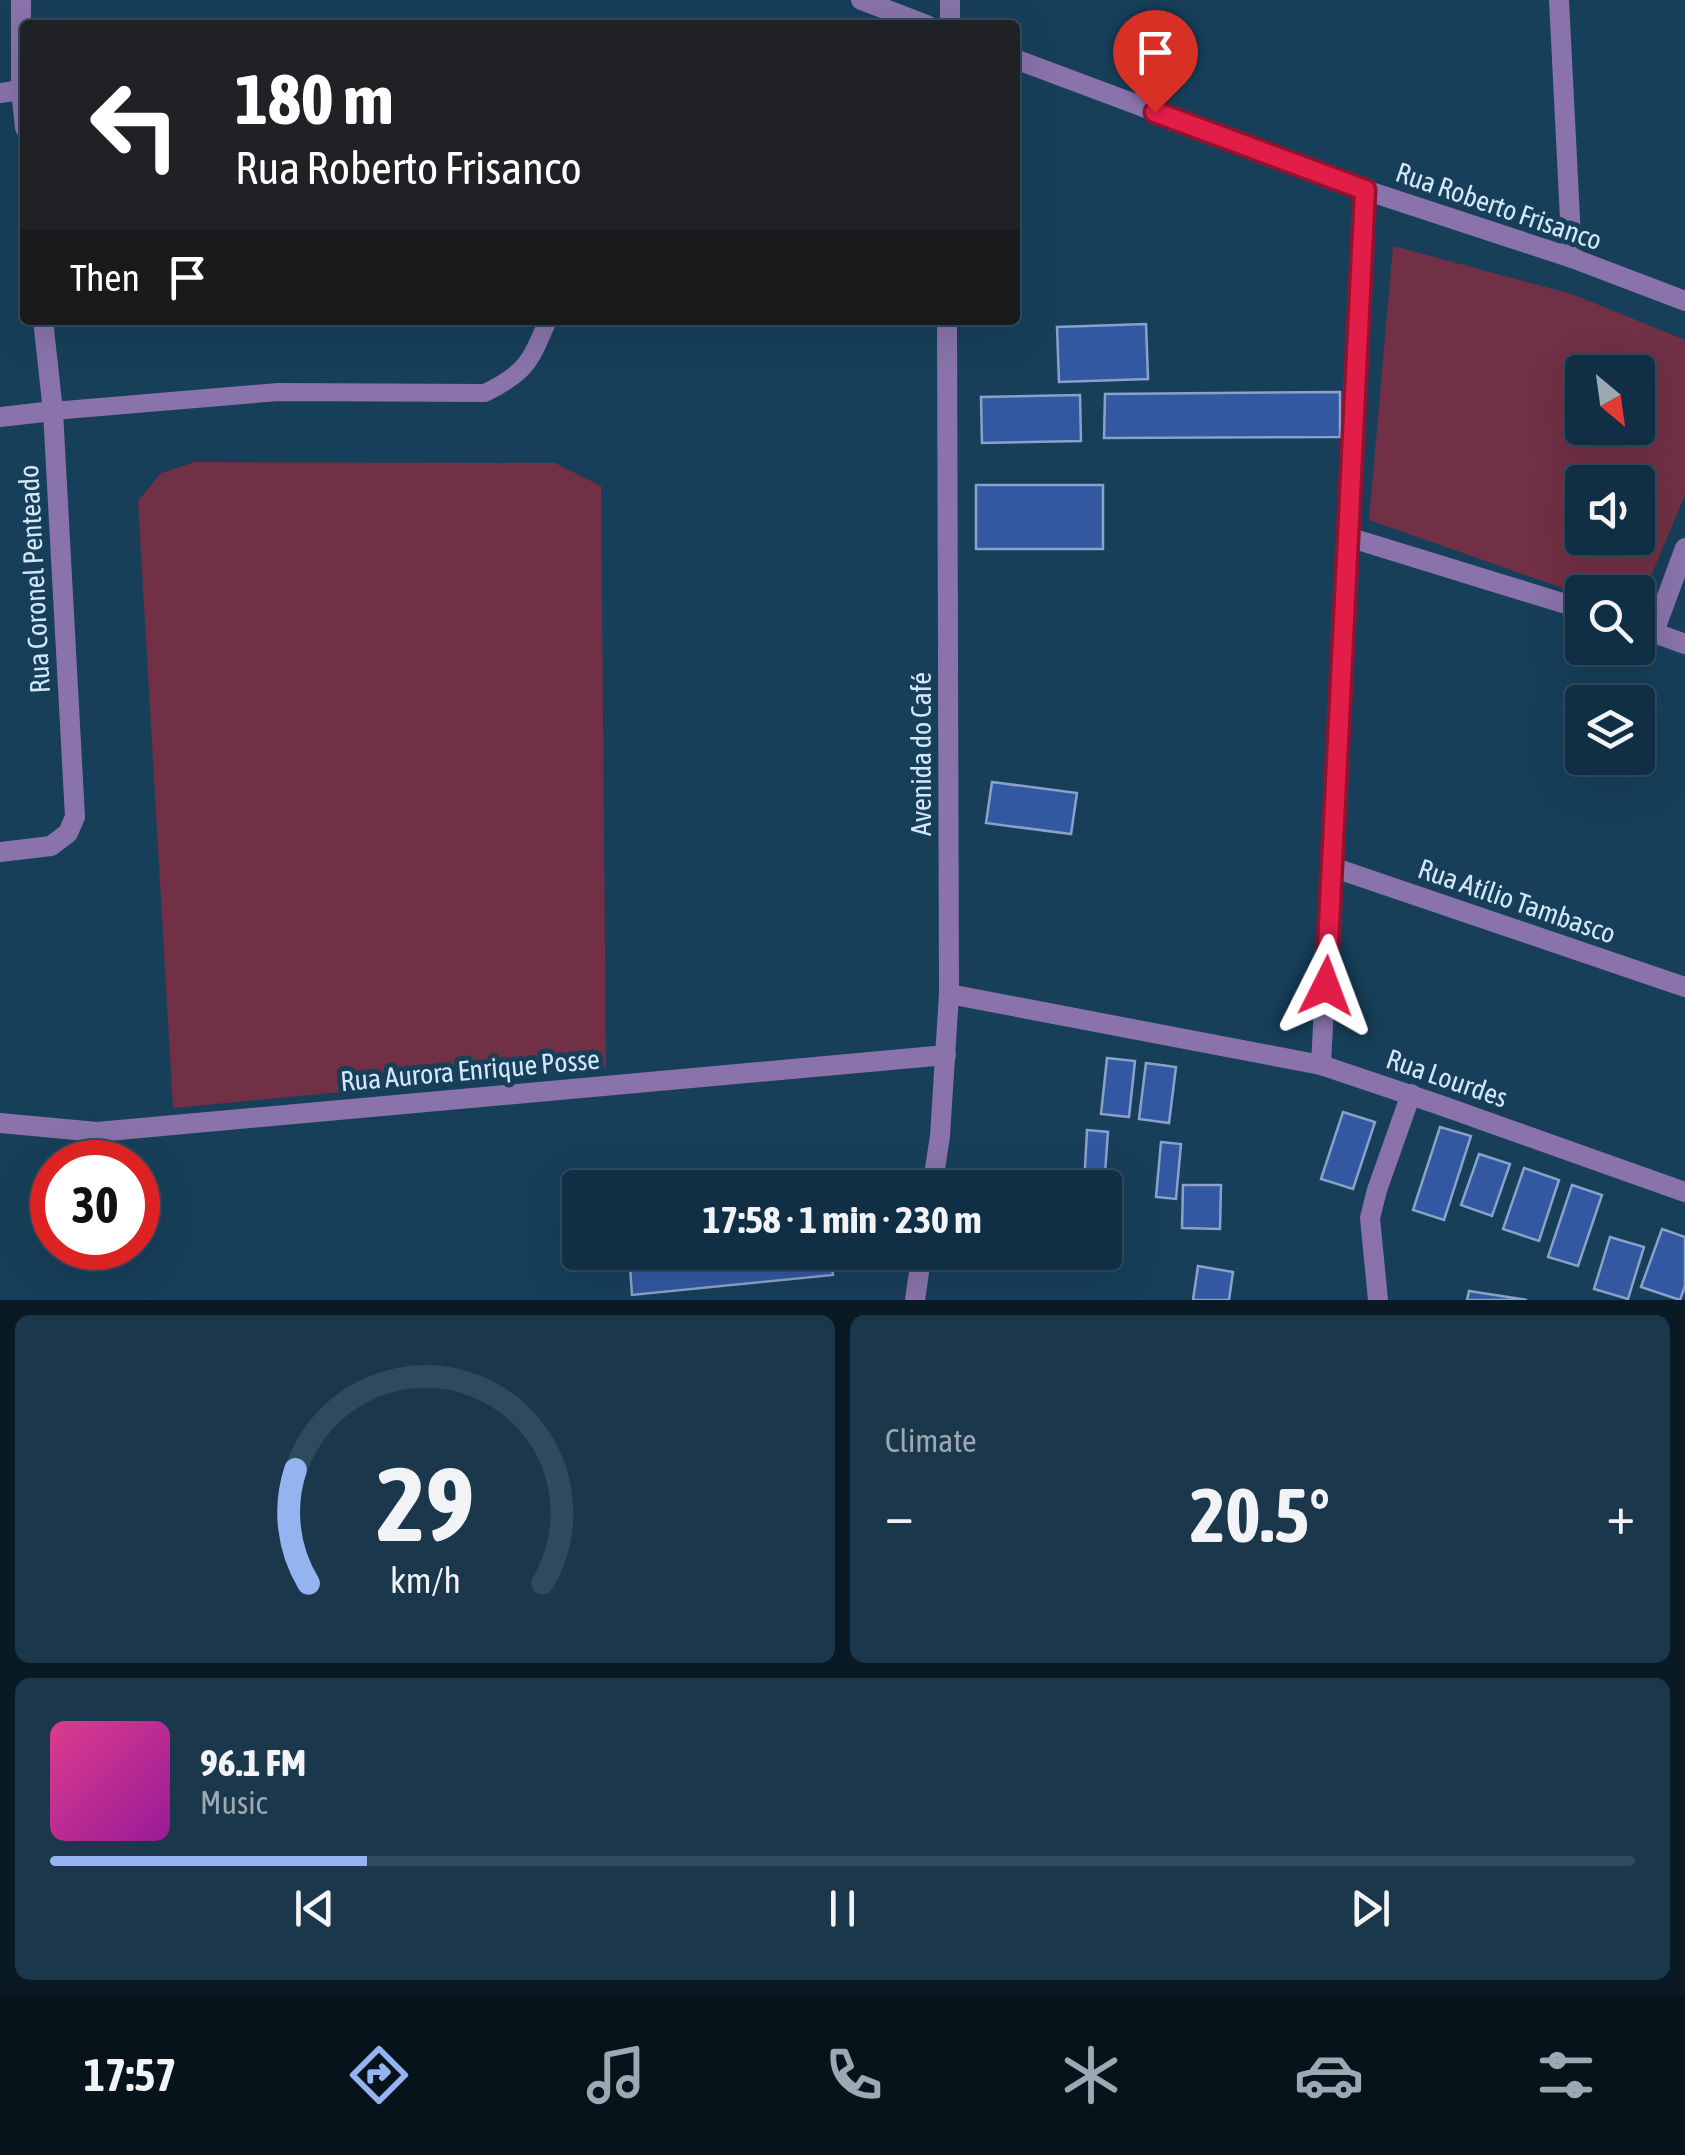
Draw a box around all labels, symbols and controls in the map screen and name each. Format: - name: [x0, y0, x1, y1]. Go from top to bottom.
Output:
- pin: [1113, 10, 1198, 113]
- icon: arrive: [1128, 25, 1183, 80]
- text: 180 m: [235, 59, 394, 139]
- icon: left: [70, 60, 200, 190]
- text: Rua Roberto Frisanco: [235, 142, 582, 194]
- street label: Rua Roberto Frisanco: [1392, 156, 1606, 256]
- icon: arrive: [160, 250, 215, 305]
- text: Then: [70, 256, 140, 299]
- north arrow: [1565, 355, 1655, 445]
- map controls: [1565, 355, 1655, 775]
- street label: Rua Coronel Penteado: [12, 464, 56, 694]
- button: sound: [1565, 465, 1655, 555]
- button: search: [1565, 575, 1655, 665]
- street label: Avenida do Café: [905, 672, 937, 836]
- button: layers: [1565, 685, 1655, 775]
- street label: Rua Atílio Tambasco: [1414, 852, 1620, 950]
- position arrow: [1274, 934, 1378, 1038]
- street label: Rua Lourdes: [1382, 1042, 1512, 1114]
- street label: Rua Aurora Enrique Posse: [339, 1043, 601, 1097]
- speed limit sign: 30: [30, 1140, 160, 1270]
- text: 17:58 · 1 min · 230 m: [702, 1198, 982, 1241]
- text: Climate: [885, 1422, 977, 1459]
- text: 29: [376, 1444, 474, 1563]
- text: 20.5°: [1190, 1472, 1330, 1558]
- text: −: [885, 1483, 914, 1546]
- text: +: [1606, 1483, 1635, 1546]
- text: km/h: [390, 1560, 460, 1601]
- text: 96.1 FM: [200, 1741, 306, 1784]
- text: Music: [200, 1784, 267, 1821]
- icon: previous: [287, 1881, 342, 1936]
- icon: pause: [815, 1881, 870, 1936]
- icon: next: [1343, 1881, 1398, 1936]
- icon: directions: [344, 2040, 414, 2110]
- icon: music: [581, 2040, 651, 2110]
- icon: phone: [819, 2040, 889, 2110]
- icon: climate: [1056, 2040, 1126, 2110]
- icon: car: [1294, 2040, 1364, 2110]
- icon: filters: [1531, 2040, 1601, 2110]
- text: 17:57: [84, 2049, 176, 2101]

